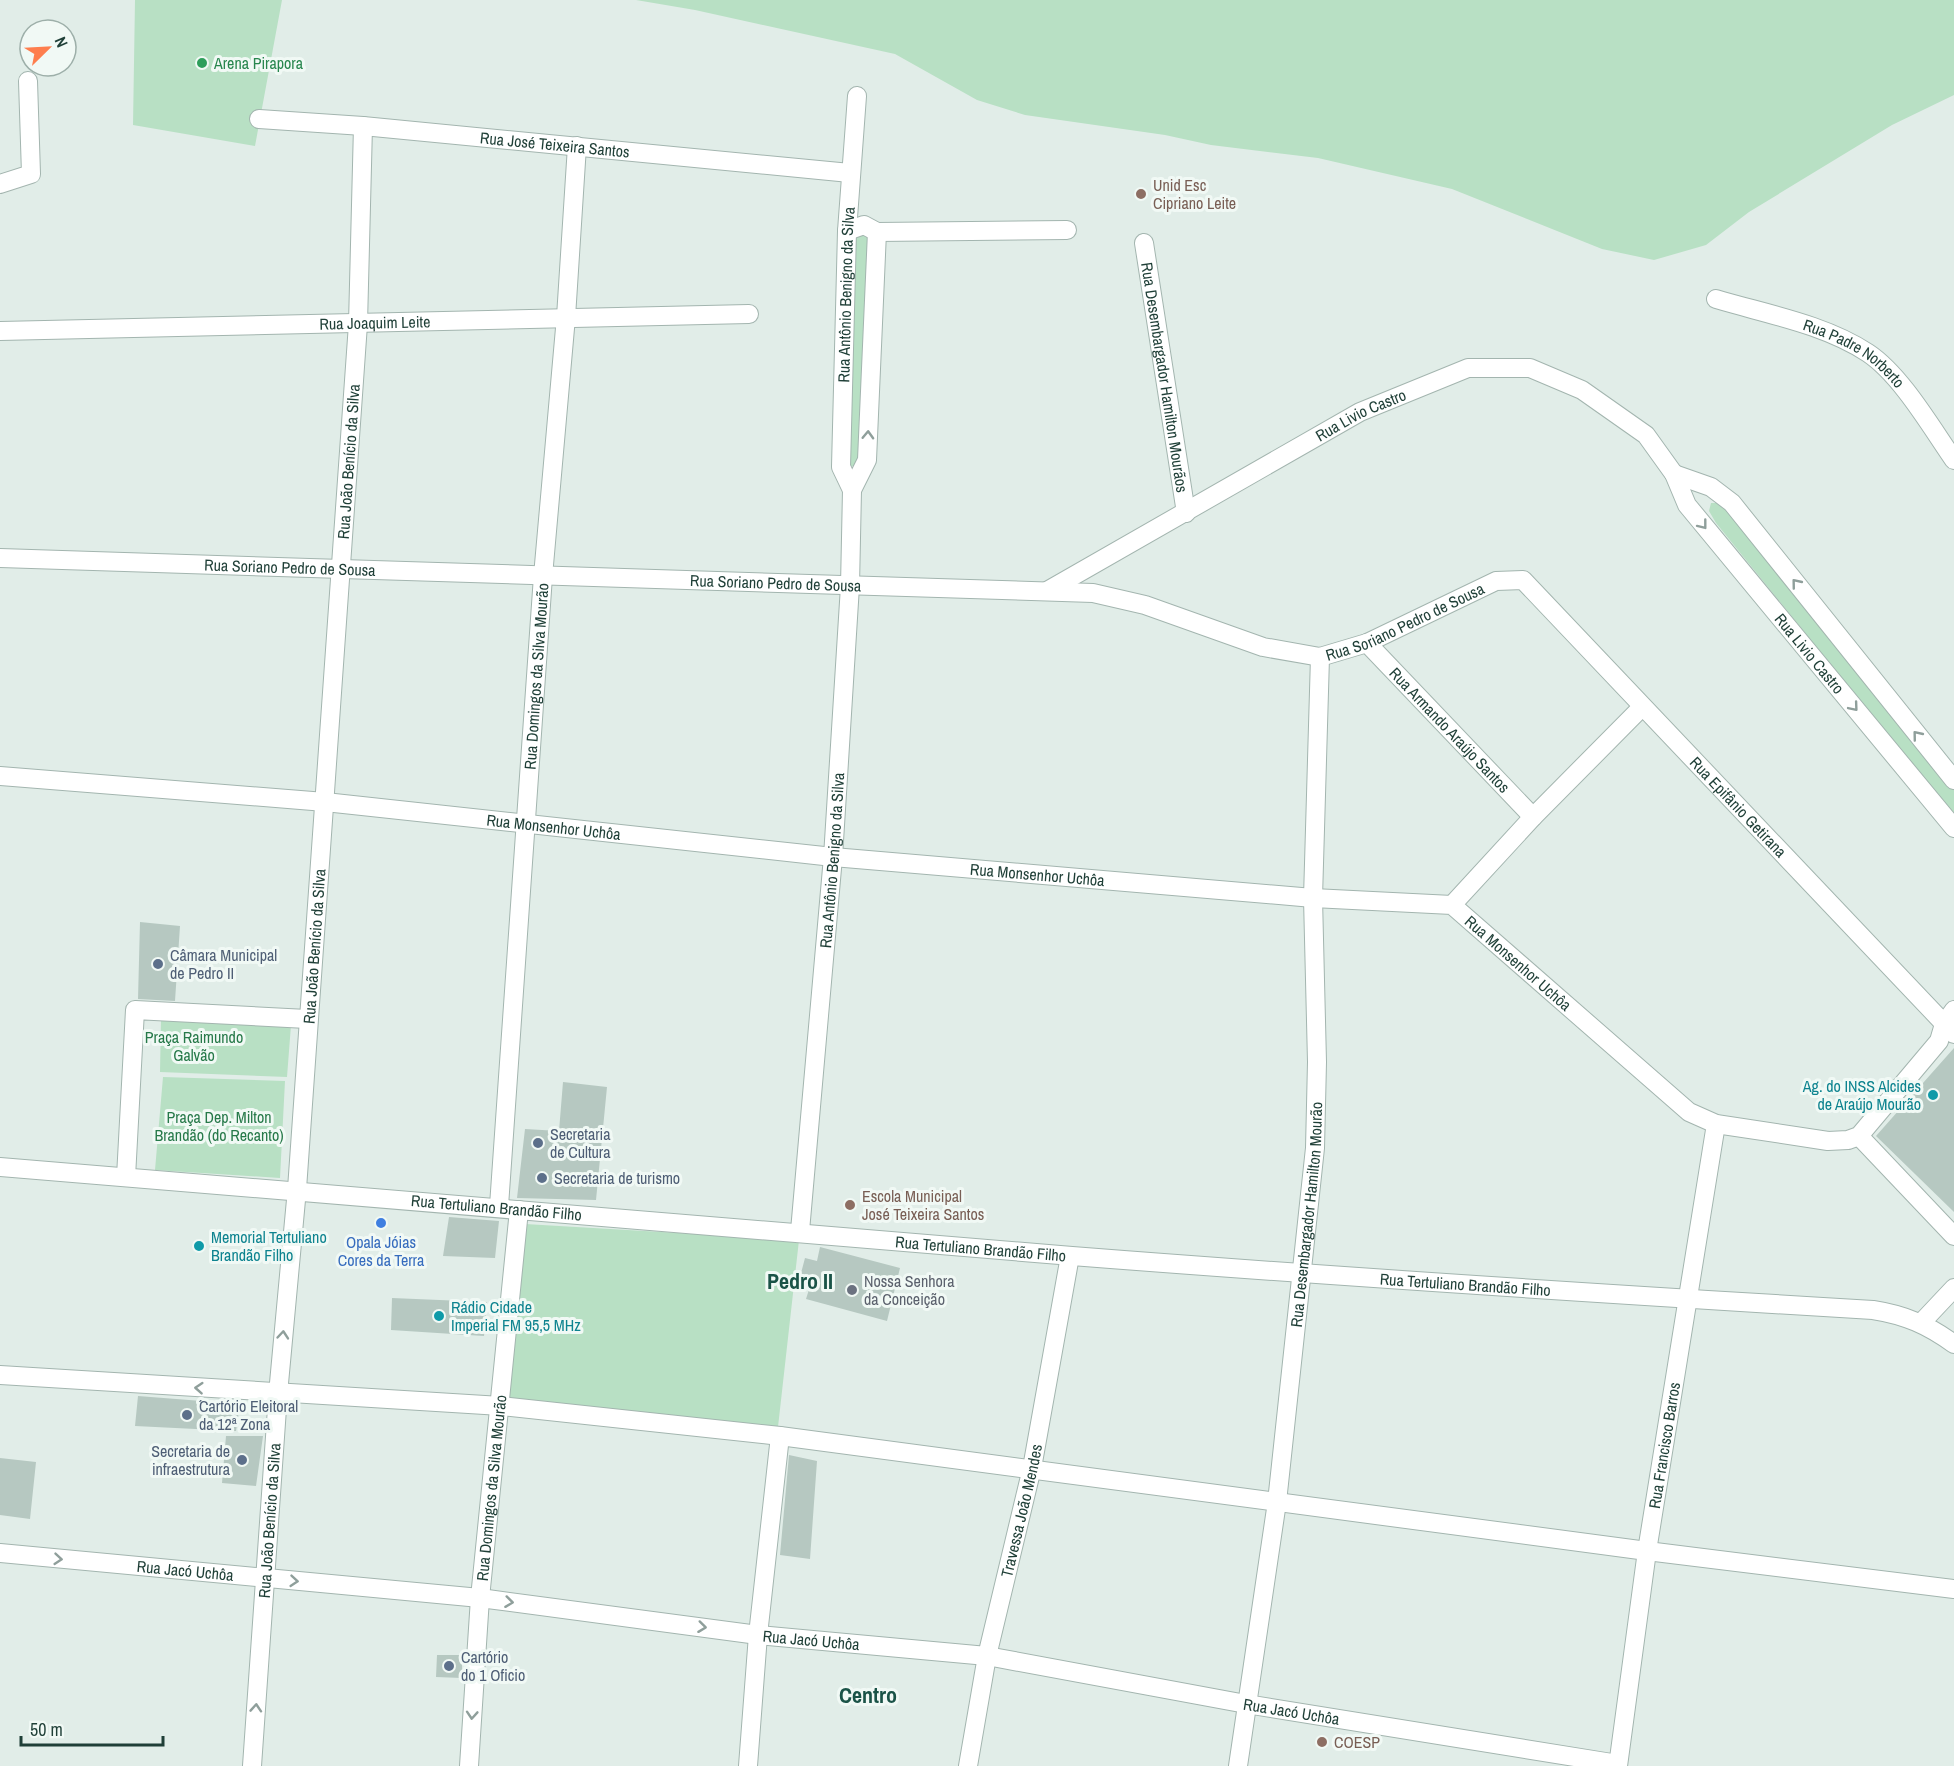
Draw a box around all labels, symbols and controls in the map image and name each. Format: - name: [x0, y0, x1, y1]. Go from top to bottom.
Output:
- north arrow: [18, 18, 78, 78]
- text: N: [50, 33, 74, 51]
- place label: Arena Pirapora: [213, 52, 304, 74]
- marker: Arena Pirapora: [195, 56, 209, 70]
- street label: Rua José Teixeira Santos: [479, 126, 631, 163]
- place label: Unid Esc Cipriano Leite: [1153, 174, 1236, 214]
- marker: Unid Esc Cipriano Leite: [1134, 187, 1148, 201]
- street label: Rua Antônio Benigno da Silva: [832, 205, 860, 383]
- street label: Rua Desembargador Hamilton Mourãos: [1136, 261, 1194, 494]
- street label: Rua Joaquim Leite: [319, 310, 431, 335]
- street label: Rua Padre Norberto: [1800, 313, 1910, 392]
- street label: Rua João Benício da Silva: [332, 383, 365, 540]
- street label: Rua Livio Castro: [1311, 383, 1409, 446]
- one-way arrow: [862, 431, 875, 440]
- one-way arrow: [1695, 518, 1706, 529]
- street label: Rua Soriano Pedro de Sousa: [204, 554, 377, 581]
- street label: Rua Soriano Pedro de Sousa: [690, 569, 862, 597]
- street label: Rua Soriano Pedro de Sousa: [1323, 577, 1488, 666]
- one-way arrow: [1792, 578, 1803, 589]
- street label: Rua Domingos da Silva Mourão: [519, 582, 553, 770]
- street label: Rua Livio Castro: [1770, 608, 1850, 698]
- street label: Rua Armando Araújo Santos: [1385, 662, 1515, 797]
- one-way arrow: [1847, 700, 1858, 711]
- one-way arrow: [1914, 731, 1925, 742]
- street label: Rua Epifânio Getirana: [1685, 752, 1792, 863]
- street label: Rua Antônio Benigno da Silva: [814, 771, 849, 949]
- street label: Rua Monsenhor Uchôa: [485, 809, 623, 845]
- street label: Rua Monsenhor Uchôa: [969, 858, 1106, 891]
- street label: Rua João Benício da Silva: [298, 867, 331, 1025]
- street label: Rua Monsenhor Uchôa: [1460, 910, 1577, 1016]
- place label: Câmara Municipal de Pedro II: [170, 944, 277, 984]
- marker: Câmara Municipal de Pedro II: [151, 957, 165, 971]
- park label: Praça Raimundo Galvão: [145, 1026, 243, 1066]
- place label: Ag. do INSS Alcides de Araújo Mourão: [1802, 1075, 1921, 1115]
- marker: Ag. do INSS Alcides de Araújo Mourão: [1926, 1088, 1940, 1102]
- street label: Rua Desembargador Hamilton Mourão: [1285, 1102, 1327, 1328]
- park label: Praça Dep. Milton Brandão (do Recanto): [154, 1106, 284, 1146]
- place label: Secretaria de Cultura: [550, 1123, 611, 1163]
- marker: Secretaria de Cultura: [531, 1136, 545, 1150]
- place label: Secretaria de turismo: [554, 1167, 680, 1189]
- marker: Secretaria de turismo: [535, 1171, 549, 1185]
- place label: Escola Municipal José Teixeira Santos: [862, 1185, 984, 1225]
- street label: Rua Tertuliano Brandão Filho: [410, 1189, 583, 1226]
- marker: Escola Municipal José Teixeira Santos: [843, 1198, 857, 1212]
- marker: Opala Jóias Cores da Terra: [374, 1216, 388, 1230]
- place label: Memorial Tertuliano Brandão Filho: [211, 1226, 327, 1266]
- street label: Rua Tertuliano Brandão Filho: [894, 1230, 1067, 1266]
- place label: Opala Jóias Cores da Terra: [338, 1231, 425, 1271]
- marker: Memorial Tertuliano Brandão Filho: [192, 1239, 206, 1253]
- district label: Pedro II: [767, 1266, 833, 1296]
- street label: Rua Tertuliano Brandão Filho: [1379, 1268, 1551, 1301]
- place label: Nossa Senhora da Conceição: [864, 1270, 955, 1310]
- marker: Nossa Senhora da Conceição: [845, 1283, 859, 1297]
- place label: Rádio Cidade Imperial FM 95,5 MHz: [451, 1296, 581, 1336]
- marker: Rádio Cidade Imperial FM 95,5 MHz: [432, 1309, 446, 1323]
- one-way arrow: [276, 1331, 289, 1340]
- street label: Rua Francisco Barros: [1643, 1381, 1685, 1510]
- one-way arrow: [194, 1382, 203, 1395]
- street label: Rua Domingos da Silva Mourão: [471, 1394, 511, 1582]
- place label: ´Cartório Eleitoral da 12ª Zona: [199, 1395, 298, 1435]
- marker: ´Cartório Eleitoral da 12ª Zona: [180, 1408, 194, 1422]
- place label: Secretaria de infraestrutura: [151, 1440, 231, 1480]
- street label: Rua João Benício da Silva: [253, 1442, 286, 1599]
- street label: Travessa João Mendes: [995, 1442, 1047, 1579]
- marker: Secretaria de infraestrutura: [235, 1453, 249, 1467]
- one-way arrow: [54, 1552, 63, 1565]
- street label: Rua Jacó Uchôa: [136, 1555, 235, 1586]
- one-way arrow: [290, 1574, 299, 1587]
- one-way arrow: [505, 1596, 514, 1608]
- one-way arrow: [698, 1621, 707, 1633]
- street label: Rua Jacó Uchôa: [762, 1624, 861, 1655]
- place label: Cartório do 1 Oficio: [461, 1646, 525, 1686]
- marker: Cartório do 1 Oficio: [442, 1659, 456, 1673]
- district label: Centro: [839, 1680, 897, 1710]
- street label: Rua Jacó Uchôa: [1242, 1693, 1342, 1730]
- one-way arrow: [249, 1703, 262, 1712]
- scale bar: [21, 1709, 164, 1747]
- one-way arrow: [466, 1710, 479, 1719]
- text: 50 m: [30, 1717, 63, 1742]
- place label: COESP: [1334, 1731, 1380, 1753]
- marker: COESP: [1315, 1735, 1329, 1749]

